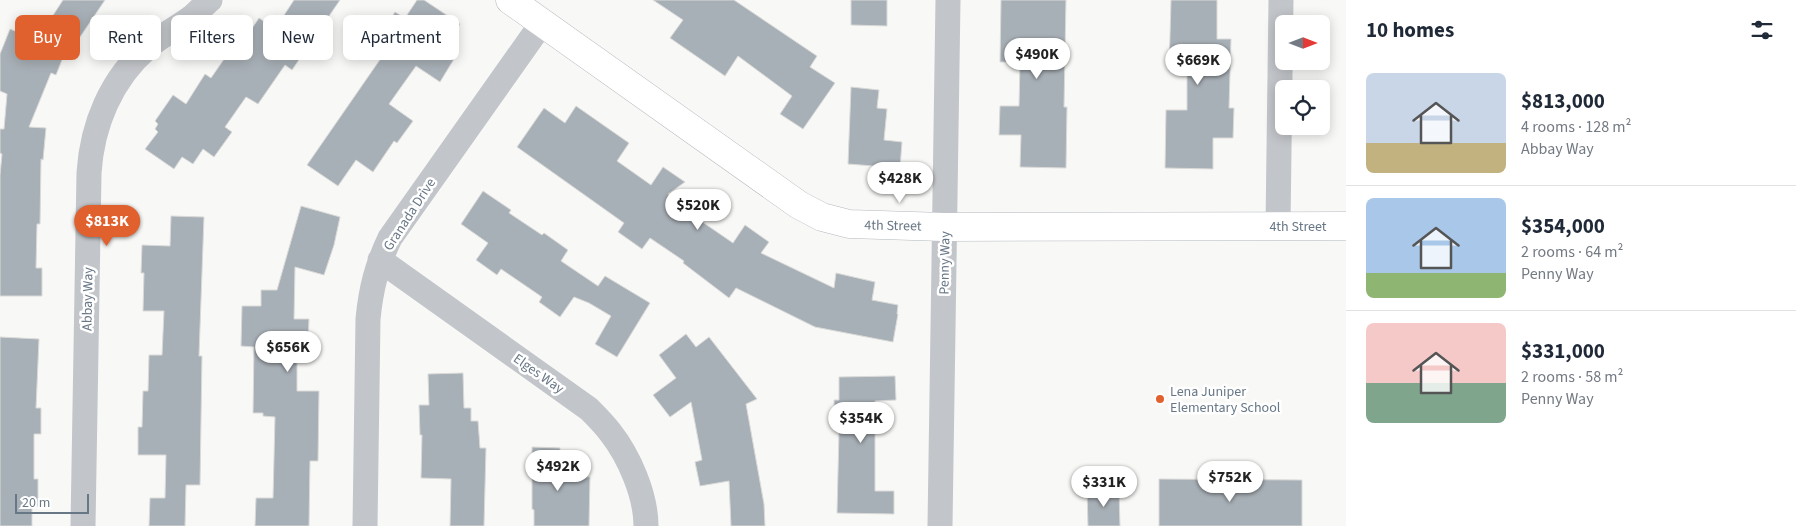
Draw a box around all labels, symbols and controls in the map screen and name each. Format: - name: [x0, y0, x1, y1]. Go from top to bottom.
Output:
- chip: Buy: [15, 15, 80, 60]
- chip: Rent: [90, 15, 161, 60]
- chip: Filters: [171, 15, 253, 60]
- chip: New: [263, 15, 333, 60]
- chip: Apartment: [343, 15, 459, 60]
- north arrow: [1275, 15, 1330, 70]
- map controls: [1275, 15, 1330, 135]
- text: 10 homes: [1366, 15, 1454, 45]
- icon: filters: [1748, 16, 1776, 44]
- pin: $490K: [1002, 38, 1072, 80]
- text: $490K: [1015, 43, 1059, 65]
- pin: $669K: [1163, 44, 1233, 86]
- text: $669K: [1176, 49, 1220, 71]
- button: locate: [1275, 80, 1330, 135]
- text: $813,000: [1521, 86, 1605, 116]
- icon: home: [1406, 93, 1466, 153]
- text: 4 rooms · 128 m²: [1521, 116, 1631, 138]
- text: Abbay Way: [1521, 138, 1594, 160]
- pin: $428K: [865, 162, 935, 204]
- text: $428K: [878, 167, 922, 189]
- street label: Granada Drive: [379, 174, 441, 255]
- pin: $520K: [663, 188, 733, 231]
- text: $520K: [676, 194, 720, 216]
- pin: $813K: [72, 204, 142, 247]
- text: $813K: [85, 210, 129, 232]
- text: $354,000: [1521, 211, 1605, 241]
- street label: 4th Street: [864, 216, 922, 237]
- street label: 4th Street: [1269, 217, 1327, 237]
- icon: home: [1406, 218, 1466, 278]
- street label: Penny Way: [934, 231, 956, 295]
- text: 2 rooms · 64 m²: [1521, 241, 1623, 263]
- text: Penny Way: [1521, 263, 1594, 285]
- street label: Abbay Way: [77, 267, 99, 331]
- pin: $656K: [253, 330, 323, 373]
- text: $656K: [266, 336, 310, 358]
- text: $331,000: [1521, 336, 1605, 366]
- icon: home: [1406, 343, 1466, 403]
- street label: Elges Way: [509, 349, 568, 399]
- text: 2 rooms · 58 m²: [1521, 366, 1623, 388]
- place label: Lena Juniper Elementary School: [1170, 382, 1281, 418]
- text: Penny Way: [1521, 388, 1594, 410]
- marker: Lena Juniper Elementary School: [1154, 393, 1166, 405]
- pin: $354K: [826, 402, 896, 444]
- text: $354K: [839, 407, 883, 429]
- pin: $492K: [523, 450, 593, 492]
- text: $492K: [536, 455, 580, 477]
- pin: $752K: [1195, 460, 1265, 503]
- pin: $331K: [1069, 466, 1139, 508]
- text: $752K: [1208, 466, 1252, 488]
- text: $331K: [1082, 471, 1126, 493]
- scale bar: [15, 491, 89, 514]
- text: 20 m: [22, 493, 50, 513]

